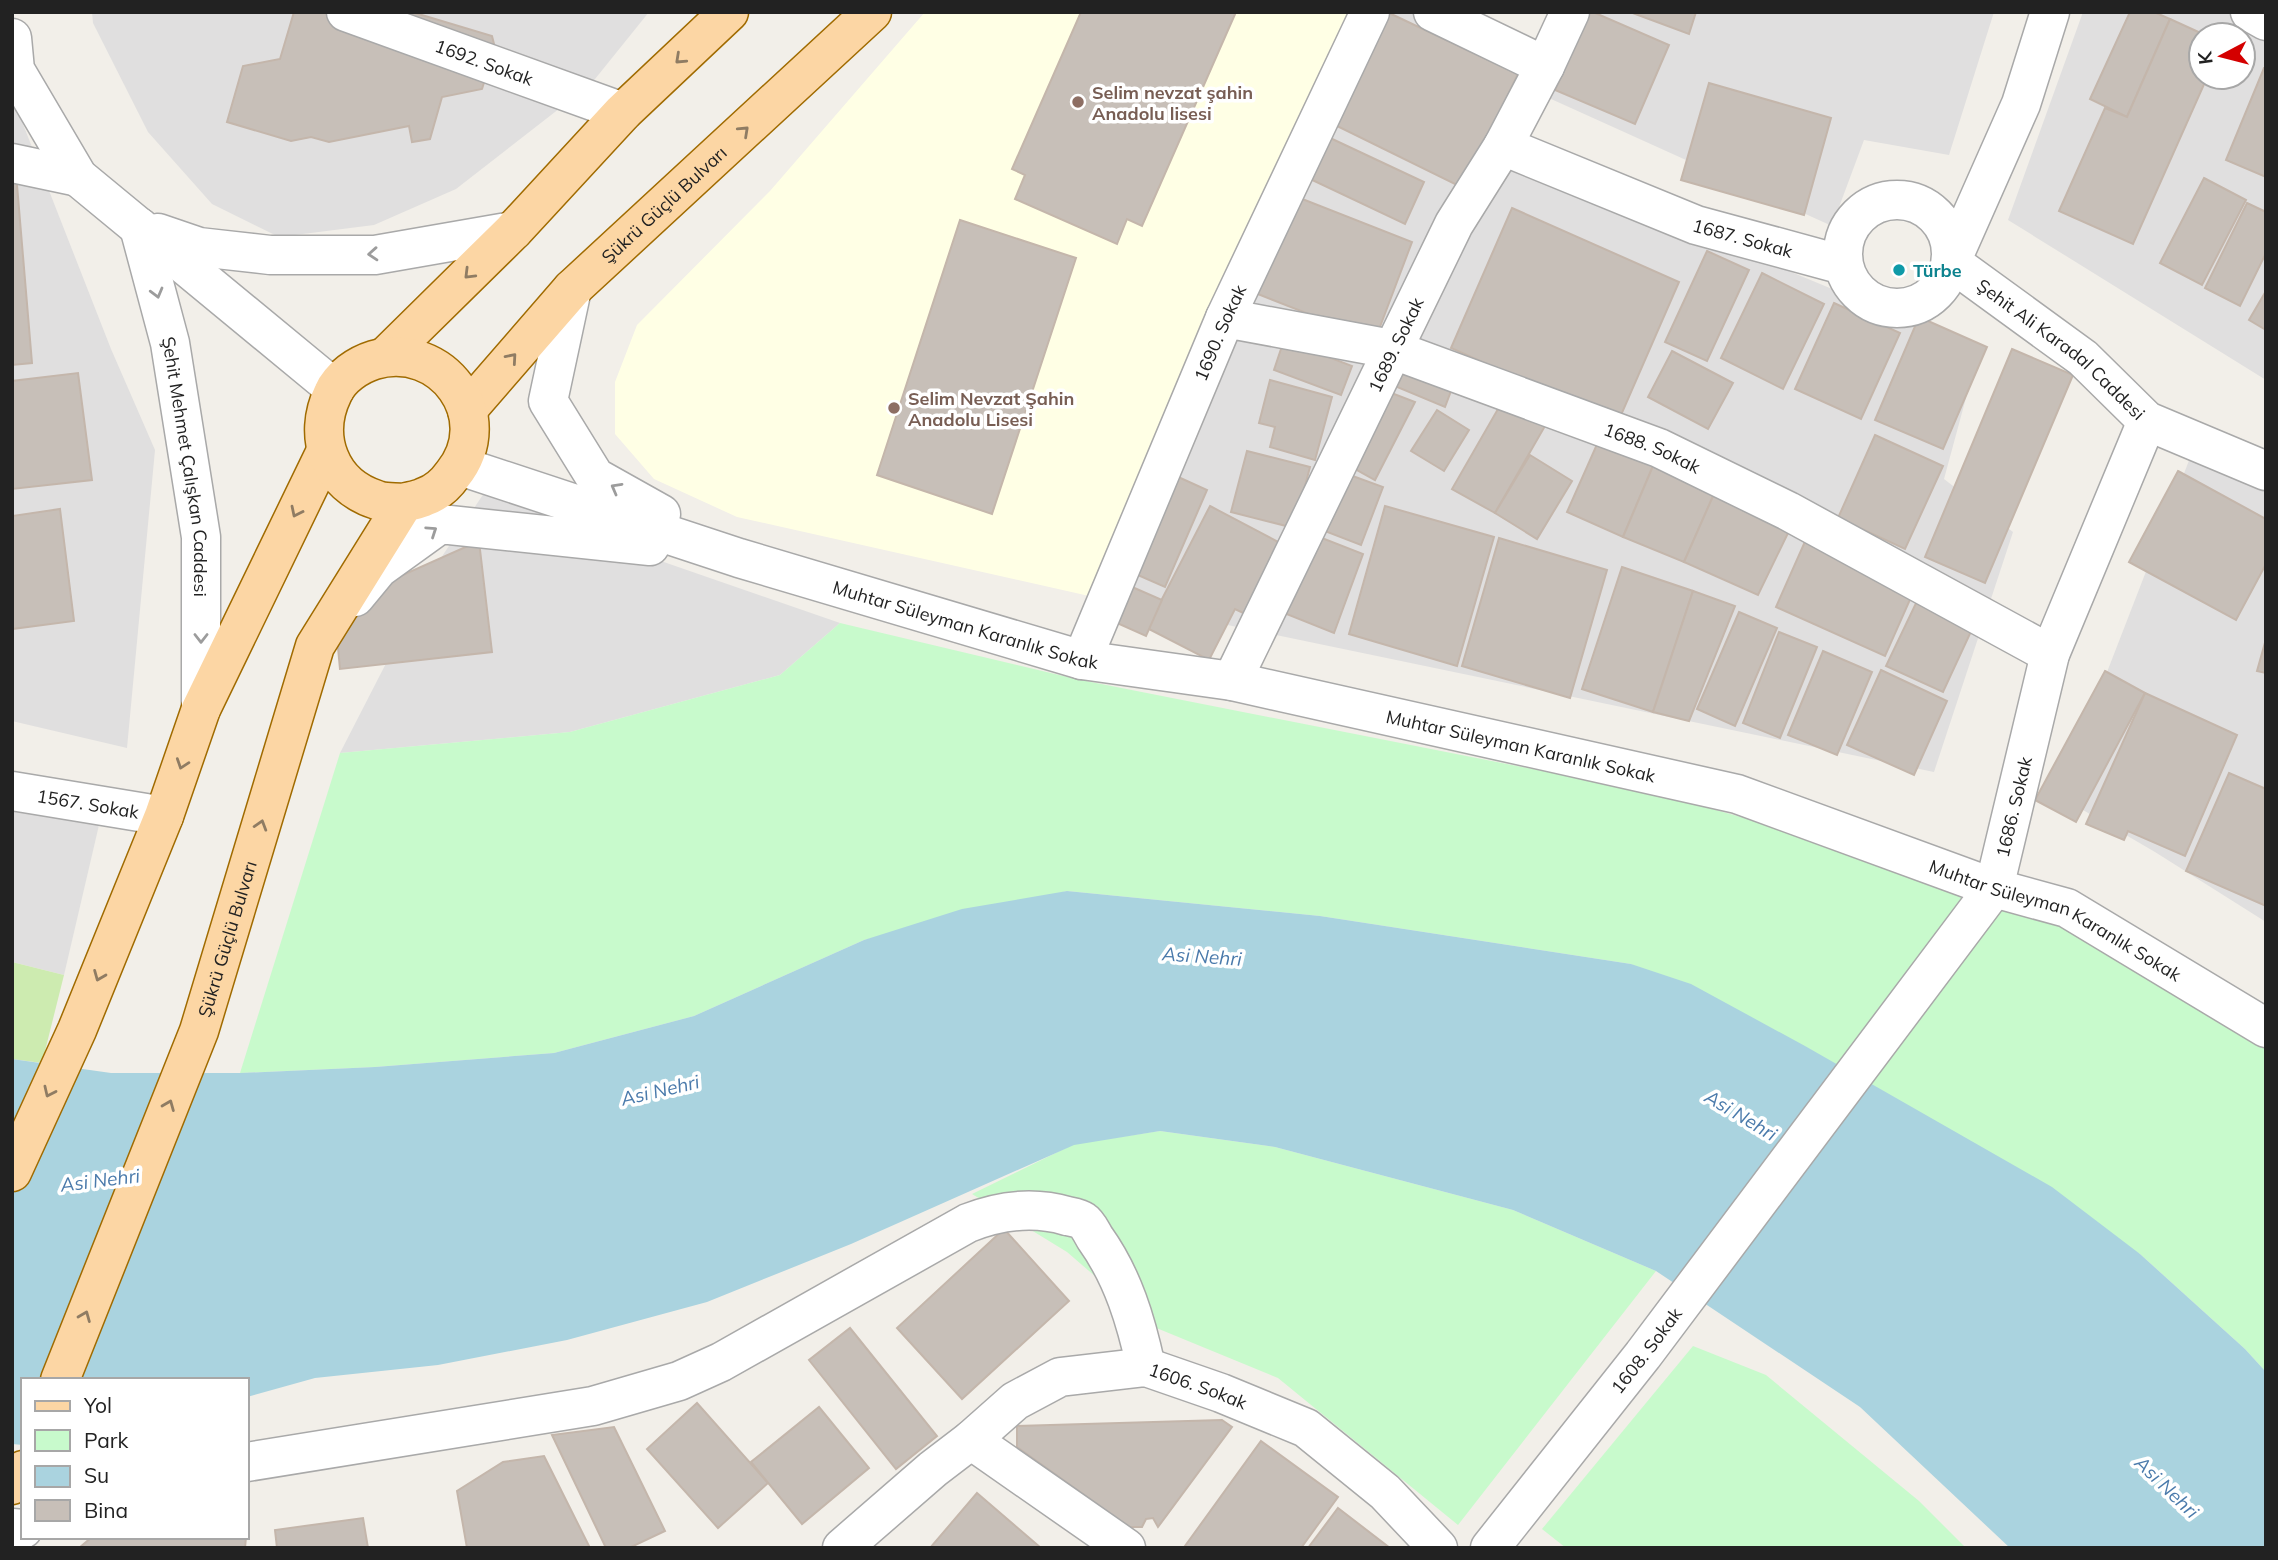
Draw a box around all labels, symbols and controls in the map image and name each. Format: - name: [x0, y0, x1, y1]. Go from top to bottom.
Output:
- north arrow: [2187, 21, 2257, 91]
- street label: 1692. Sokak: [432, 34, 537, 90]
- text: K: [2192, 49, 2218, 66]
- one-way arrow: [675, 50, 688, 63]
- place label: Selim nevzat şahin Anadolu lisesi: [1092, 81, 1253, 125]
- marker: Selim nevzat şahin Anadolu lisesi: [1070, 94, 1086, 110]
- one-way arrow: [736, 126, 749, 139]
- street label: Şükrü Güçlü Bulvarı: [596, 141, 731, 268]
- street label: 1687. Sokak: [1690, 213, 1796, 263]
- one-way arrow: [368, 246, 379, 261]
- place label: Türbe: [1913, 259, 1962, 282]
- marker: Türbe: [1891, 262, 1907, 278]
- one-way arrow: [465, 266, 478, 279]
- street label: Şehit Ali Karadal Caddesi: [1973, 273, 2150, 424]
- street label: 1690. Sokak: [1188, 280, 1251, 384]
- one-way arrow: [149, 286, 163, 298]
- street label: 1689. Sokak: [1363, 293, 1429, 396]
- street label: Şehit Mehmet Çalışkan Caddesi: [157, 334, 213, 597]
- one-way arrow: [504, 354, 516, 367]
- place label: Selim Nevzat Şahin Anadolu Lisesi: [908, 387, 1074, 431]
- marker: Selim Nevzat Şahin Anadolu Lisesi: [886, 400, 902, 416]
- street label: 1688. Sokak: [1601, 417, 1705, 478]
- one-way arrow: [610, 483, 623, 496]
- one-way arrow: [291, 505, 305, 517]
- one-way arrow: [424, 526, 437, 539]
- street label: Muhtar Süleyman Karanlık Sokak: [830, 575, 1100, 674]
- one-way arrow: [193, 634, 209, 644]
- street label: Muhtar Süleyman Karanlık Sokak: [1384, 704, 1658, 787]
- street label: 1686. Sokak: [1990, 753, 2037, 859]
- one-way arrow: [176, 757, 190, 769]
- street label: 1567. Sokak: [35, 784, 141, 823]
- one-way arrow: [252, 819, 267, 831]
- street label: Muhtar Süleyman Karanlık Sokak: [1926, 854, 2186, 986]
- street label: Şükrü Güçlü Bulvarı: [192, 858, 261, 1020]
- water label: Asi Nehri: [1160, 941, 1243, 971]
- one-way arrow: [94, 969, 108, 981]
- water label: Asi Nehri: [617, 1069, 702, 1111]
- water label: Asi Nehri: [1700, 1084, 1782, 1146]
- one-way arrow: [43, 1085, 57, 1097]
- one-way arrow: [161, 1100, 175, 1112]
- water label: Asi Nehri: [58, 1163, 142, 1197]
- street label: 1608. Sokak: [1606, 1302, 1687, 1398]
- one-way arrow: [77, 1311, 91, 1324]
- street label: 1606. Sokak: [1146, 1357, 1251, 1414]
- legend: [21, 1378, 248, 1539]
- text: Yol: [83, 1392, 112, 1418]
- text: Park: [84, 1427, 128, 1453]
- water label: Asi Nehri: [2129, 1450, 2204, 1524]
- text: Su: [84, 1462, 109, 1488]
- text: Bina: [84, 1497, 128, 1523]

